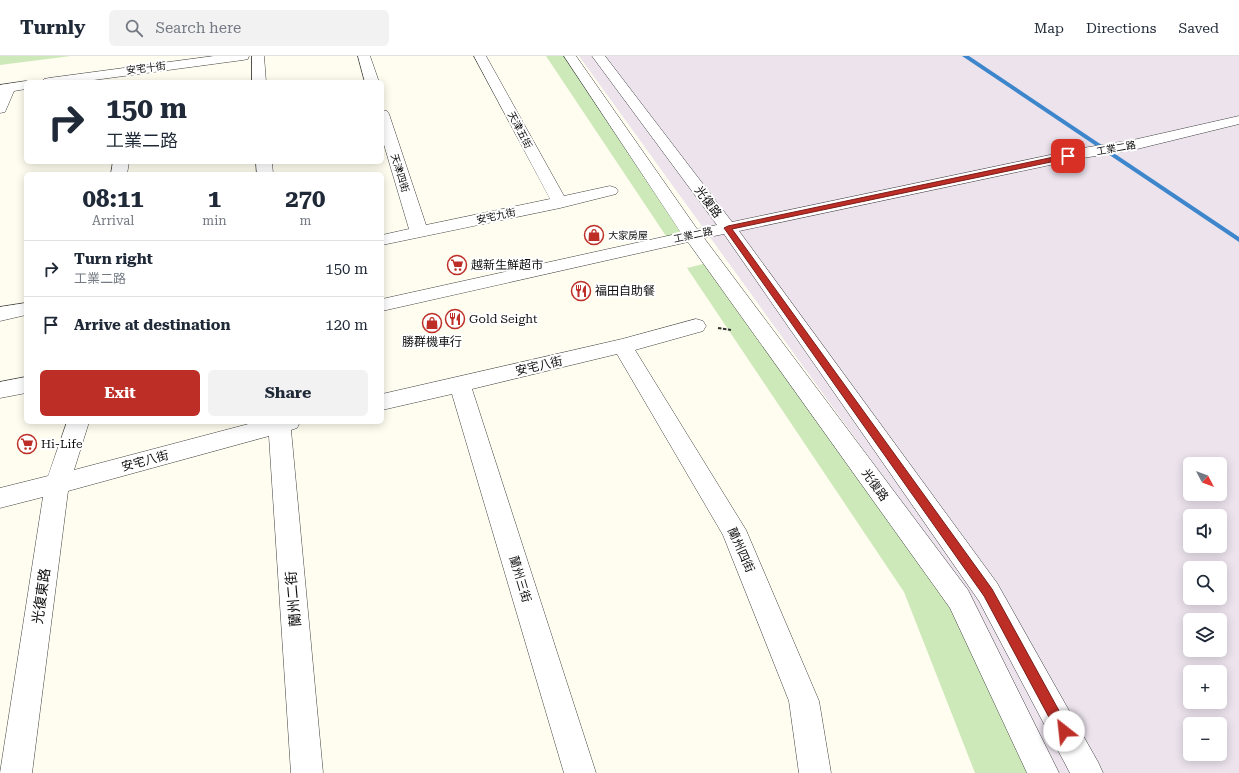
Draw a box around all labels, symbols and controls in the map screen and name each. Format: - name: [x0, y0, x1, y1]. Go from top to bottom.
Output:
- search box: [109, 10, 389, 46]
- text: Turnly: [20, 16, 85, 39]
- icon: search: [123, 17, 145, 39]
- text: Search here: [155, 19, 241, 37]
- text: Map: [1034, 20, 1064, 36]
- text: Directions: [1086, 20, 1156, 36]
- text: Saved: [1178, 20, 1219, 36]
- street label: 安宅十街: [125, 60, 167, 76]
- text: 150 m: [106, 92, 187, 125]
- icon: right: [40, 96, 92, 148]
- street label: 天津五街: [506, 110, 534, 150]
- text: 工業二路: [106, 130, 178, 151]
- pin: [1051, 139, 1085, 173]
- street label: 工業二路: [1095, 139, 1137, 157]
- icon: arrive: [1057, 145, 1079, 167]
- street label: 天津四街: [389, 152, 411, 194]
- street label: 光復路: [692, 183, 724, 221]
- text: 08:11: [83, 185, 144, 213]
- text: 1: [208, 185, 221, 213]
- text: 270: [285, 185, 326, 213]
- street label: 安宅九街: [475, 206, 517, 226]
- text: Arrival: [92, 213, 134, 228]
- text: min: [202, 213, 227, 228]
- text: m: [299, 213, 311, 228]
- shop icon: 大家房屋: [583, 224, 605, 246]
- street label: 工業二路: [672, 225, 714, 245]
- place label: 大家房屋: [608, 230, 648, 241]
- text: Turn right: [74, 250, 153, 268]
- supermarket icon: 越新生鮮超市: [446, 254, 468, 276]
- icon: right: [40, 258, 62, 280]
- place label: 越新生鮮超市: [471, 258, 543, 272]
- text: 150 m: [325, 260, 368, 278]
- text: 工業二路: [74, 271, 126, 286]
- restaurant icon: 福田自助餐: [570, 280, 592, 302]
- place label: 福田自助餐: [595, 284, 655, 298]
- restaurant icon: Gold Seight: [444, 308, 466, 330]
- shop icon: 勝群機車行: [421, 312, 443, 334]
- place label: Gold Seight: [469, 312, 538, 326]
- icon: arrive: [40, 314, 62, 336]
- text: Arrive at destination: [74, 316, 230, 334]
- text: 120 m: [325, 316, 368, 334]
- place label: 勝群機車行: [402, 335, 462, 349]
- street label: 安宅八街: [514, 354, 564, 378]
- button: Exit: [40, 370, 200, 416]
- button: Share: [208, 370, 368, 416]
- supermarket icon: Hi-Life: [16, 433, 38, 455]
- place label: Hi-Life: [41, 437, 83, 451]
- street label: 安宅八街: [120, 448, 170, 474]
- north arrow: [1183, 457, 1227, 501]
- map controls: [1183, 457, 1227, 761]
- street label: 光復路: [859, 466, 891, 504]
- button: sound: [1183, 509, 1227, 553]
- street label: 蘭州四街: [725, 525, 757, 575]
- street label: 蘭州三街: [506, 554, 534, 604]
- button: search: [1183, 561, 1227, 605]
- street label: 光復東路: [29, 567, 53, 625]
- street label: 蘭州二街: [283, 570, 303, 628]
- button: layers: [1183, 613, 1227, 657]
- button: +: [1183, 665, 1227, 709]
- position arrow: [1043, 710, 1085, 752]
- button: −: [1183, 717, 1227, 761]

